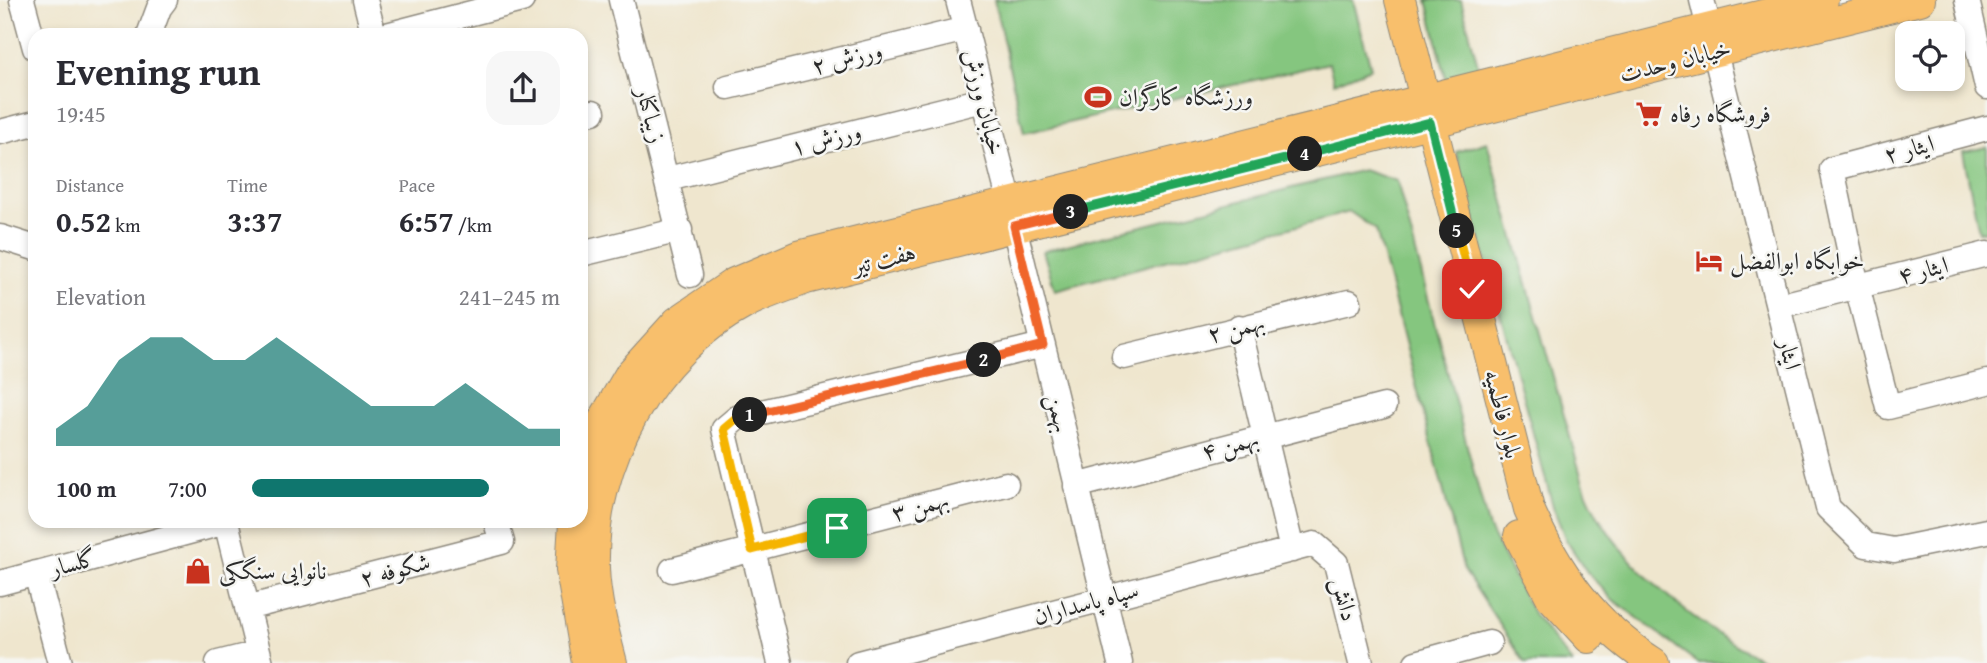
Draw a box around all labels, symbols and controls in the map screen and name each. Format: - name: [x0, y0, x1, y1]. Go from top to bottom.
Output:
- map controls: [1895, 21, 1965, 91]
- button: locate: [1895, 21, 1965, 91]
- street label: خیابان وحدت: [1615, 30, 1734, 91]
- street label: ورزش ۲: [808, 32, 886, 83]
- text: Evening run: [56, 43, 260, 99]
- street label: خیابان ورزش: [954, 45, 1015, 159]
- button: share: [486, 51, 560, 125]
- place label: ورزشگاه کارگران: [1119, 79, 1253, 114]
- street label: زیباکنار: [627, 81, 676, 147]
- sports icon: ورزشگاه کارگران: [1083, 82, 1113, 112]
- place label: فروشگاه رفاه: [1670, 96, 1771, 131]
- text: 19:45: [56, 97, 106, 130]
- supermarket icon: فروشگاه رفاه: [1634, 99, 1664, 129]
- street label: ورزش ۱: [787, 113, 865, 164]
- street label: ایثار ۲: [1880, 125, 1938, 172]
- pin: 4: [1288, 136, 1322, 172]
- text: 4: [1300, 139, 1309, 167]
- text: Distance: [56, 171, 124, 199]
- text: Time: [227, 171, 268, 199]
- text: Pace: [399, 171, 435, 199]
- pin: 3: [1054, 194, 1088, 230]
- text: 3: [1066, 197, 1075, 225]
- text: 0.52: [56, 199, 111, 243]
- text: 3:37: [227, 199, 282, 243]
- text: 6:57: [399, 199, 454, 243]
- text: km: [111, 211, 140, 239]
- text: /km: [454, 211, 492, 239]
- pin: 5: [1440, 214, 1474, 248]
- text: 5: [1452, 216, 1461, 244]
- street label: هفت تیر: [846, 234, 919, 284]
- place label: خوابگاه ابوالفضل: [1730, 243, 1864, 278]
- hotel icon: خوابگاه ابوالفضل: [1694, 246, 1724, 276]
- street label: ایثار ۴: [1894, 246, 1952, 293]
- pin: [1442, 259, 1502, 319]
- icon: check: [1453, 270, 1491, 308]
- text: Elevation: [56, 280, 146, 313]
- text: 241–245 m: [459, 280, 560, 313]
- street label: بهمن ۲: [1204, 304, 1268, 352]
- street label: ایثار: [1769, 332, 1811, 373]
- pin: 2: [967, 342, 1002, 378]
- text: 2: [979, 345, 988, 373]
- street label: بلوار فاطمیه: [1476, 366, 1531, 462]
- street label: بهمن: [1038, 390, 1081, 436]
- pin: 1: [732, 398, 768, 432]
- text: 1: [745, 400, 754, 428]
- street label: بهمن ۴: [1197, 420, 1262, 469]
- text: 100 m: [56, 472, 117, 505]
- text: 7:00: [168, 472, 207, 505]
- street label: بهمن ۳: [887, 481, 952, 530]
- pin: [807, 498, 867, 558]
- icon: arrive: [818, 509, 856, 547]
- street label: گلسار: [44, 539, 100, 586]
- street label: شکوفه ۲: [356, 543, 434, 596]
- place label: نانوایی سنگکی: [219, 553, 327, 588]
- shop icon: نانوایی سنگکی: [183, 556, 213, 586]
- street label: سپاه پاسداران: [1029, 572, 1142, 633]
- street label: دانش: [1323, 573, 1368, 625]

